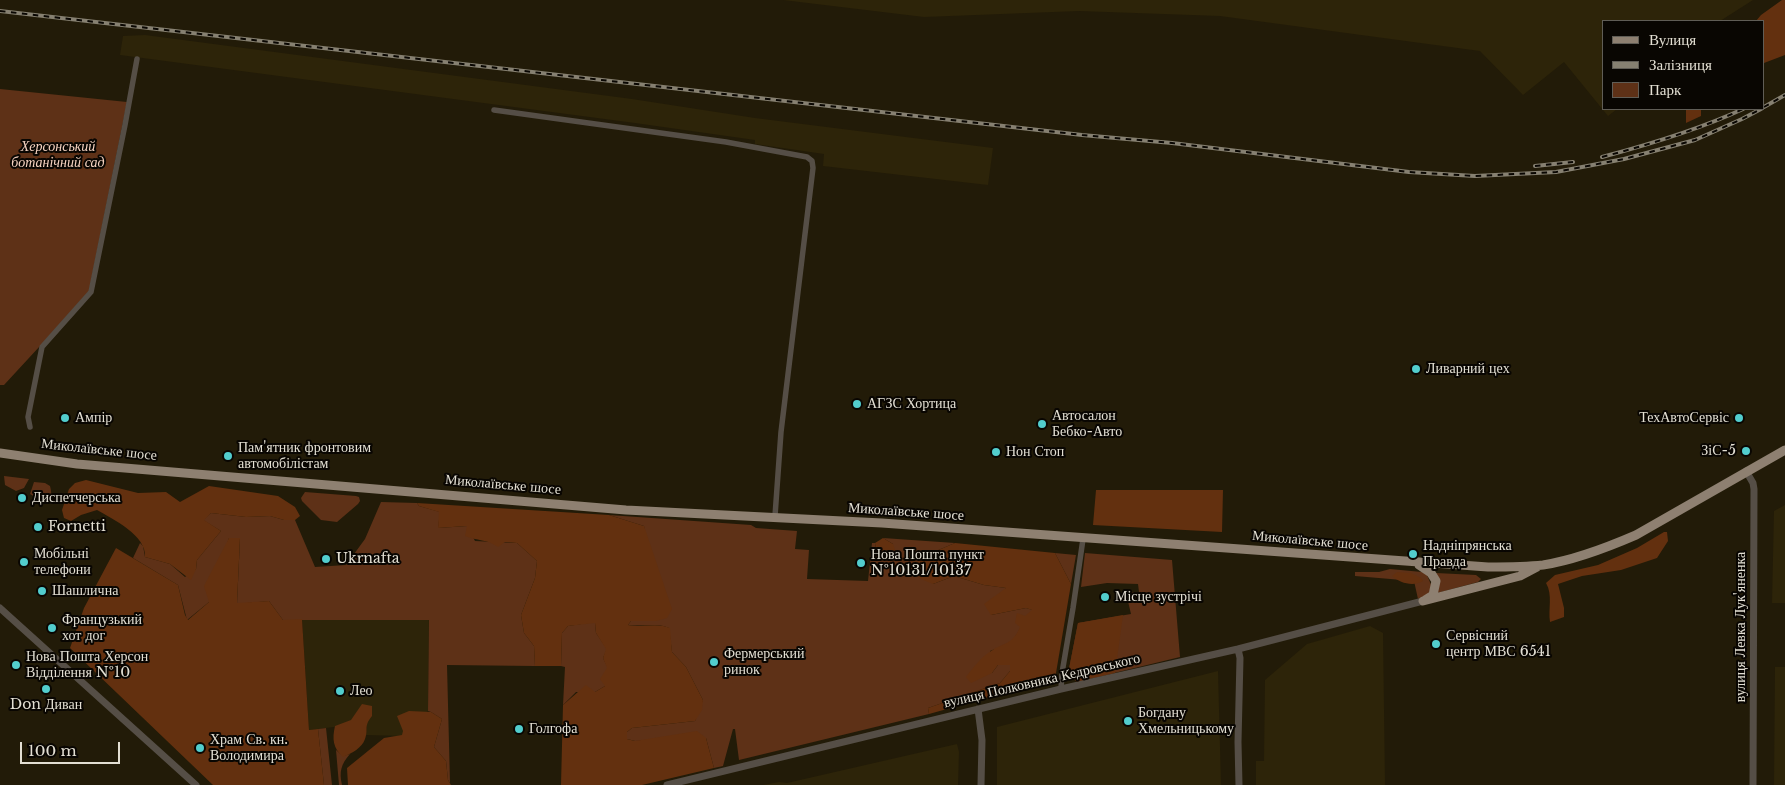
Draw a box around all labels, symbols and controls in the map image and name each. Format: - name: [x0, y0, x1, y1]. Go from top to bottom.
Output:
- legend: [1602, 20, 1765, 110]
- text: Вулиця: [1649, 30, 1696, 49]
- text: Залізниця: [1649, 55, 1712, 74]
- text: Парк: [1649, 80, 1681, 99]
- park label: Херсонський ботанічний сад: [11, 139, 105, 172]
- place label: Ливарний цех: [1426, 361, 1510, 377]
- marker: Ливарний цех: [1410, 363, 1422, 375]
- place label: АГЗС Хортица: [867, 396, 956, 412]
- marker: АГЗС Хортица: [851, 398, 863, 410]
- place label: Автосалон Бебко-Авто: [1052, 408, 1122, 441]
- place label: Ампір: [75, 410, 112, 426]
- place label: ТехАвтоСервіс: [1639, 410, 1729, 426]
- marker: Ампір: [59, 412, 71, 424]
- marker: ТехАвтоСервіс: [1733, 412, 1745, 424]
- marker: Автосалон Бебко-Авто: [1036, 418, 1048, 430]
- street label: Миколаївське шосе: [40, 436, 158, 464]
- place label: Пам'ятник фронтовим автомобілістам: [238, 440, 371, 472]
- place label: ЗіС-5: [1701, 443, 1736, 459]
- place label: Нон Стоп: [1006, 444, 1064, 460]
- marker: ЗіС-5: [1740, 445, 1752, 457]
- marker: Нон Стоп: [990, 446, 1002, 458]
- marker: Пам'ятник фронтовим автомобілістам: [222, 450, 234, 462]
- street label: Миколаївське шосе: [444, 472, 562, 498]
- place label: Диспетчерська: [32, 490, 121, 506]
- marker: Диспетчерська: [16, 492, 28, 504]
- street label: Миколаївське шосе: [847, 500, 965, 524]
- place label: Fornetti: [48, 519, 106, 535]
- marker: Fornetti: [32, 521, 44, 533]
- street label: Миколаївське шосе: [1251, 528, 1369, 554]
- place label: Надніпрянська Правда: [1423, 538, 1512, 570]
- place label: Мобільні телефони: [34, 546, 91, 578]
- place label: Нова Пошта пункт №10131/10137: [871, 547, 984, 580]
- marker: Надніпрянська Правда: [1407, 548, 1419, 560]
- place label: Ukrnafta: [336, 551, 400, 567]
- street label: вулиця Левка Лук'яненка: [1733, 552, 1749, 702]
- marker: Ukrnafta: [320, 553, 332, 565]
- marker: Мобільні телефони: [18, 556, 30, 568]
- marker: Нова Пошта пункт №10131/10137: [855, 557, 867, 569]
- place label: Шашлична: [52, 583, 118, 599]
- marker: Шашлична: [36, 585, 48, 597]
- place label: Місце зустрічі: [1115, 589, 1202, 605]
- marker: Місце зустрічі: [1099, 591, 1111, 603]
- place label: Французький хот дог: [62, 612, 142, 644]
- marker: Французький хот дог: [46, 622, 58, 634]
- place label: Сервісний центр МВС 6541: [1446, 628, 1551, 660]
- marker: Сервісний центр МВС 6541: [1430, 638, 1442, 650]
- place label: Фермерський ринок: [724, 646, 805, 679]
- place label: Нова Пошта Херсон Відділення №10: [26, 649, 148, 682]
- street label: вулиця Полковника Кедровського: [942, 650, 1142, 712]
- marker: Фермерський ринок: [708, 656, 720, 668]
- marker: Нова Пошта Херсон Відділення №10: [10, 659, 22, 671]
- marker: Don Диван: [40, 683, 52, 695]
- place label: Лео: [350, 683, 373, 699]
- marker: Лео: [334, 685, 346, 697]
- place label: Don Диван: [10, 697, 82, 713]
- place label: Богдану Хмельницькому: [1138, 705, 1234, 738]
- marker: Богдану Хмельницькому: [1122, 715, 1134, 727]
- place label: Голгофа: [529, 721, 577, 737]
- marker: Голгофа: [513, 723, 525, 735]
- scale bar: [22, 732, 122, 764]
- place label: Храм Св. кн. Володимира: [210, 732, 288, 764]
- text: 100 m: [28, 741, 77, 760]
- marker: Храм Св. кн. Володимира: [194, 742, 206, 754]

